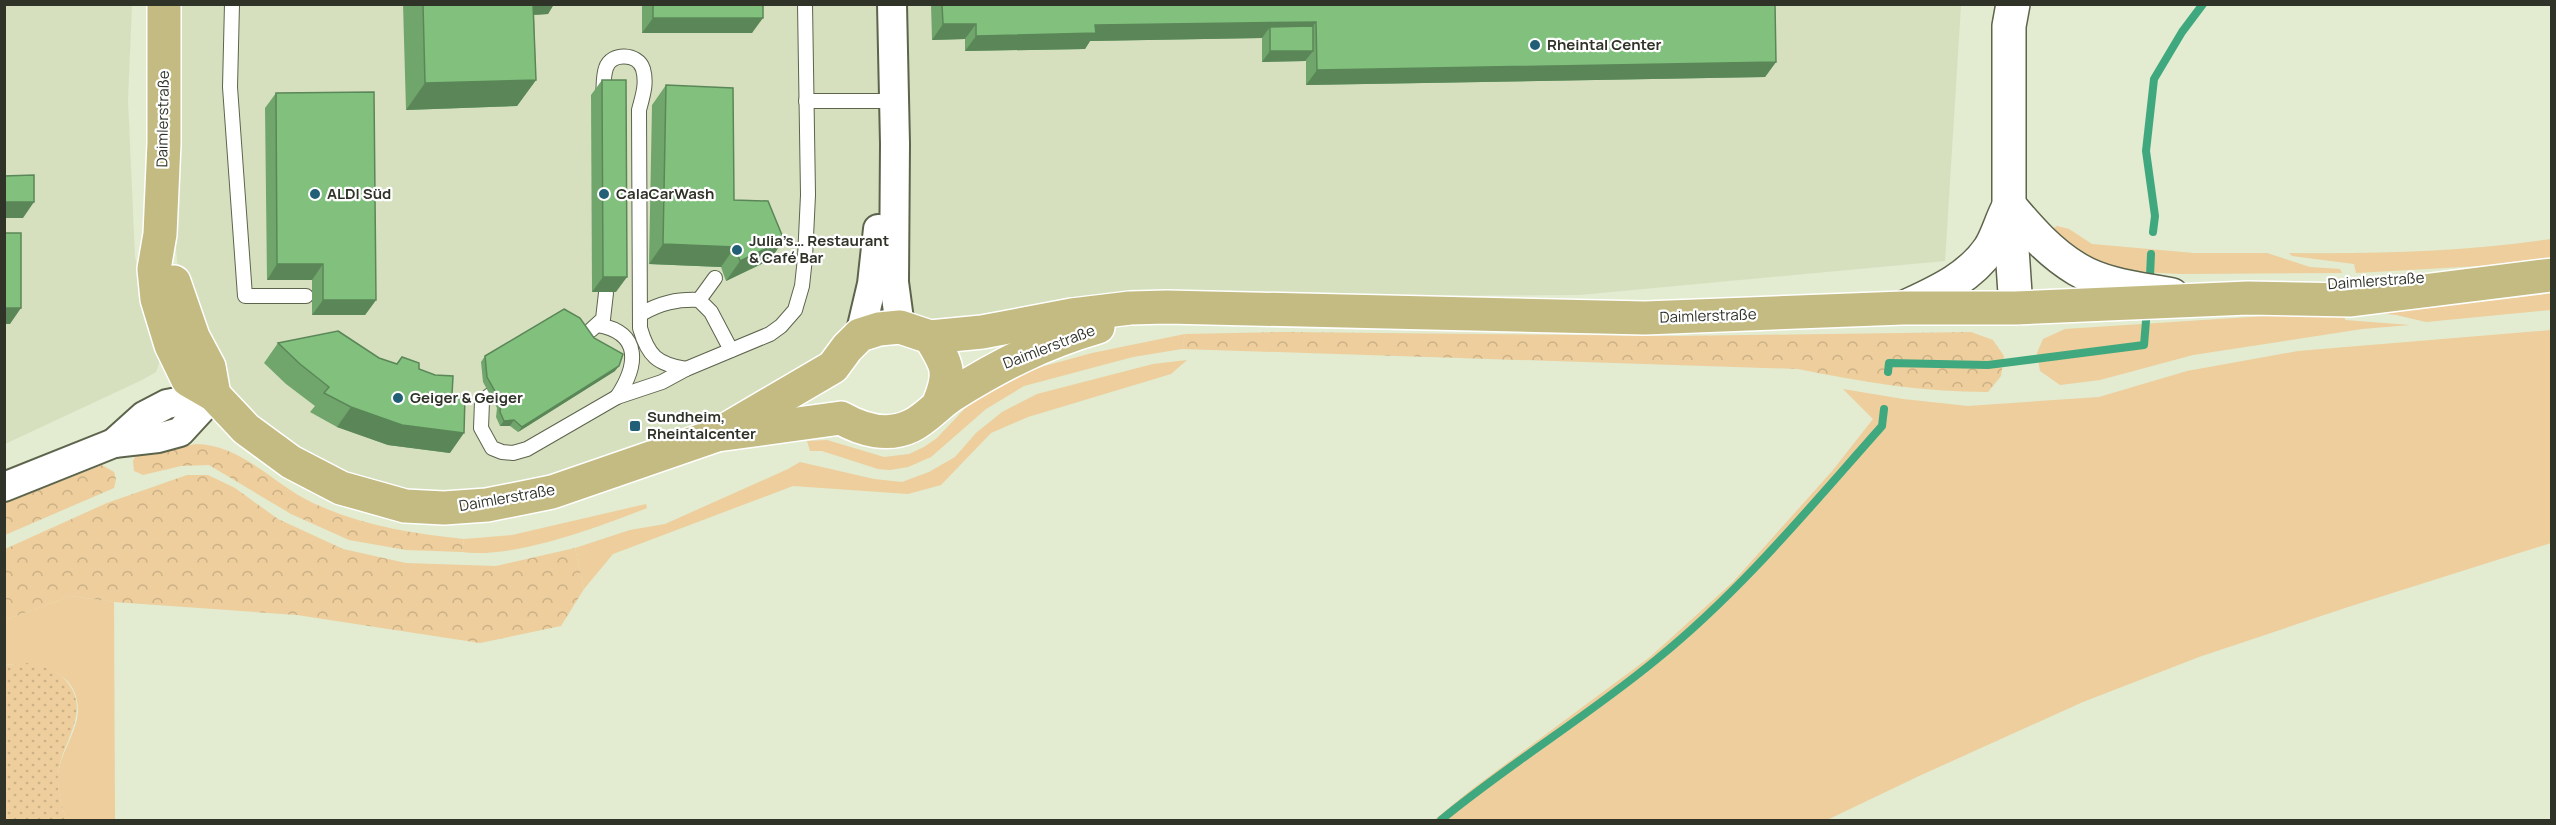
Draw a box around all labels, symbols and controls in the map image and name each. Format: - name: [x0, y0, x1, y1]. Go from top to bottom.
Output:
- place label: Rheintal Center: [1547, 34, 1662, 55]
- marker: Rheintal Center: [1528, 38, 1542, 52]
- street label: Daimlerstraße: [151, 70, 174, 168]
- place label: ALDI Süd: [327, 183, 391, 204]
- place label: CalaCarWash: [616, 183, 714, 204]
- marker: ALDI Süd: [308, 187, 322, 201]
- marker: CalaCarWash: [597, 187, 611, 201]
- place label: Julia’s… Restaurant & Café Bar: [749, 230, 889, 268]
- marker: Julia’s… Restaurant & Café Bar: [730, 243, 744, 257]
- street label: Daimlerstraße: [2327, 267, 2425, 294]
- street label: Daimlerstraße: [1659, 303, 1757, 328]
- street label: Daimlerstraße: [1000, 319, 1098, 374]
- place label: Geiger & Geiger: [410, 387, 523, 408]
- marker: Geiger & Geiger: [391, 391, 405, 405]
- place label: Sundheim, Rheintalcenter: [647, 406, 756, 444]
- marker: Sundheim, Rheintalcenter: [628, 419, 642, 433]
- street label: Daimlerstraße: [457, 479, 557, 516]

